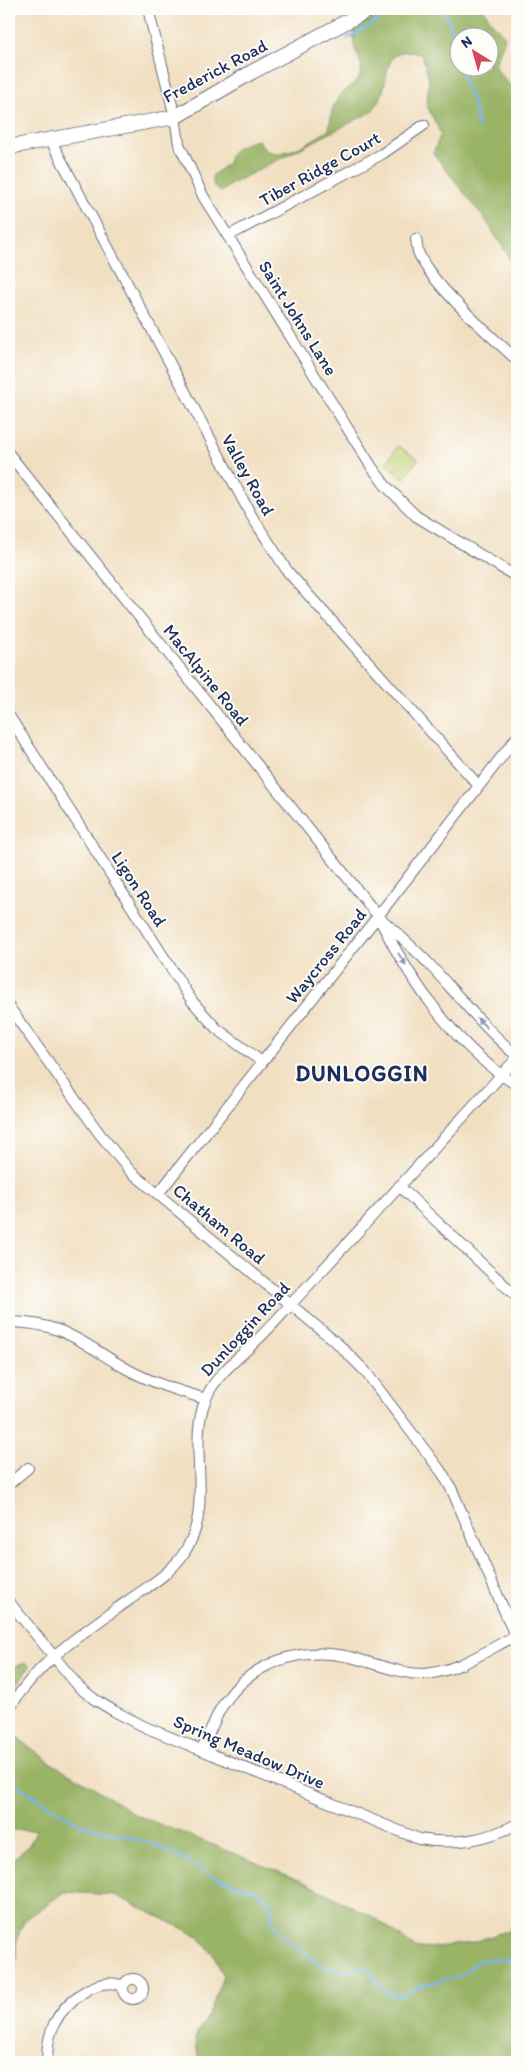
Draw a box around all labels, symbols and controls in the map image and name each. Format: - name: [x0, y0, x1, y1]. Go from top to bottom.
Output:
- north arrow: [448, 28, 498, 78]
- text: N: [458, 32, 475, 52]
- street label: Frederick Road: [159, 34, 271, 108]
- street label: Tiber Ridge Court: [256, 127, 385, 211]
- street label: Saint Johns Lane: [254, 256, 342, 380]
- street label: Valley Road: [217, 430, 279, 520]
- street label: MacAlpine Road: [158, 620, 254, 730]
- street label: Ligon Road: [107, 847, 172, 931]
- street label: Waycross Road: [281, 904, 371, 1008]
- one-way arrow: [397, 952, 406, 966]
- one-way arrow: [476, 1017, 488, 1029]
- district label: DUNLOGGIN: [295, 1060, 429, 1087]
- street label: Chatham Road: [168, 1179, 270, 1269]
- street label: Dunloggin Road: [195, 1277, 295, 1381]
- street label: Spring Meadow Drive: [170, 1710, 328, 1794]

